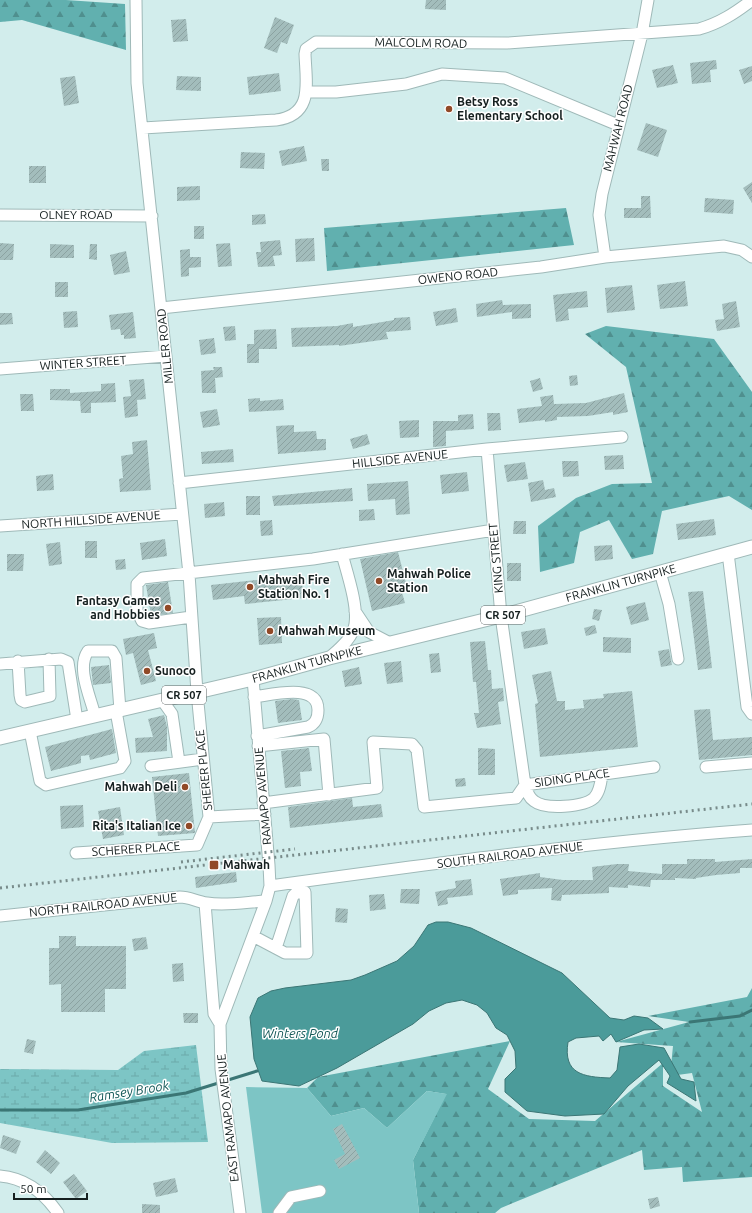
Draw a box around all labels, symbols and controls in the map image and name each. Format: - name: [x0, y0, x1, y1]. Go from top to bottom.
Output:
- street label: MALCOLM ROAD: [375, 35, 467, 50]
- street label: MAHWAH ROAD: [600, 83, 635, 173]
- place label: Betsy Ross Elementary School: [457, 95, 563, 122]
- marker: Betsy Ross Elementary School: [444, 104, 454, 114]
- street label: OLNEY ROAD: [39, 208, 113, 221]
- street label: OWENO ROAD: [417, 265, 499, 286]
- street label: MILLER ROAD: [154, 308, 175, 384]
- street label: WINTER STREET: [39, 353, 127, 372]
- street label: HILLSIDE AVENUE: [351, 447, 449, 470]
- street label: NORTH HILLSIDE AVENUE: [21, 508, 161, 531]
- street label: KING STREET: [486, 522, 505, 594]
- street label: FRANKLIN TURNPIKE: [564, 561, 677, 604]
- place label: Mahwah Police Station: [387, 567, 471, 594]
- place label: Mahwah Fire Station No. 1: [258, 573, 330, 600]
- marker: Mahwah Police Station: [374, 576, 384, 586]
- marker: Mahwah Fire Station No. 1: [245, 582, 255, 592]
- place label: Fantasy Games and Hobbies: [76, 594, 160, 621]
- marker: Fantasy Games and Hobbies: [163, 603, 173, 613]
- road number: CR 507: [481, 606, 525, 624]
- place label: Mahwah Museum: [278, 624, 375, 637]
- marker: Mahwah Museum: [265, 626, 275, 636]
- street label: FRANKLIN TURNPIKE: [251, 643, 364, 685]
- place label: Sunoco: [155, 664, 196, 677]
- marker: Sunoco: [142, 666, 152, 676]
- road number: CR 507: [162, 686, 206, 704]
- street label: SHERER PLACE: [193, 729, 214, 811]
- street label: RAMAPO AVENUE: [252, 746, 273, 845]
- street label: SIDING PLACE: [534, 766, 611, 789]
- place label: Mahwah Deli: [105, 780, 177, 793]
- marker: Mahwah Deli: [180, 782, 190, 792]
- place label: Rita's Italian Ice: [92, 819, 181, 832]
- marker: Rita's Italian Ice: [184, 821, 194, 831]
- street label: SCHERER PLACE: [91, 839, 181, 858]
- street label: SOUTH RAILROAD AVENUE: [436, 839, 584, 870]
- place label: Mahwah: [223, 858, 270, 871]
- marker: Mahwah: [208, 859, 220, 871]
- street label: NORTH RAILROAD AVENUE: [28, 890, 178, 919]
- water label: Winters Pond: [262, 1026, 339, 1040]
- street label: EAST RAMAPO AVENUE: [214, 1053, 241, 1183]
- water label: Ramsey Brook: [88, 1078, 170, 1104]
- scale bar: [14, 1175, 87, 1201]
- text: 50 m: [20, 1182, 47, 1195]

